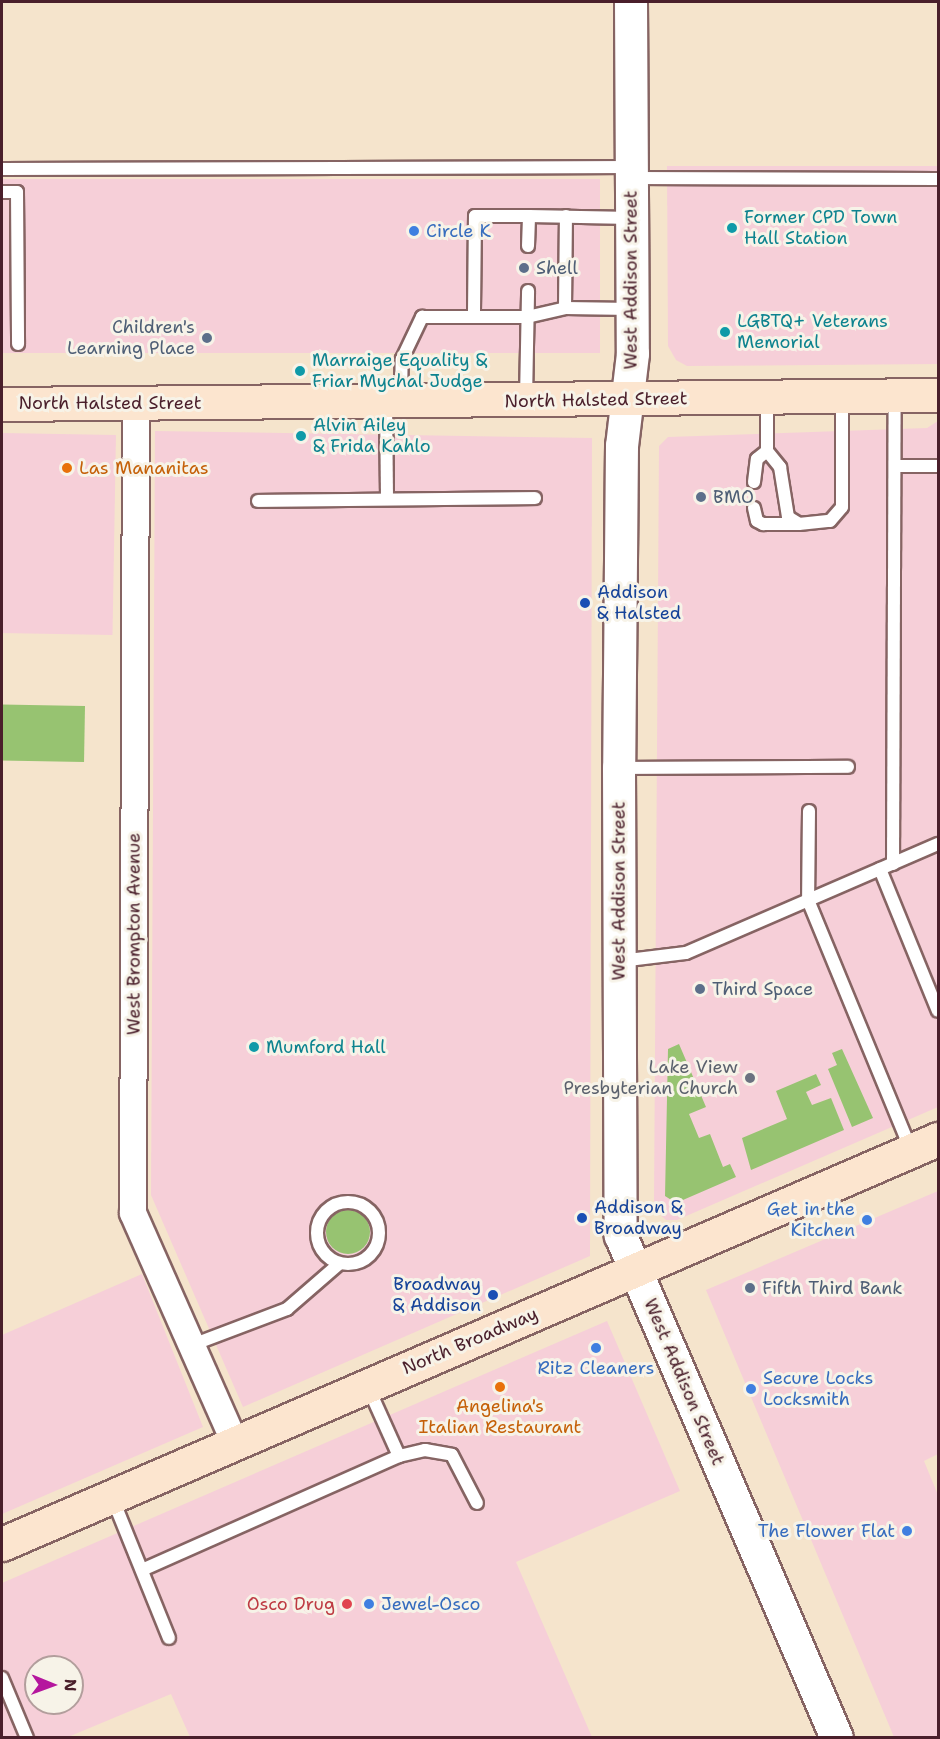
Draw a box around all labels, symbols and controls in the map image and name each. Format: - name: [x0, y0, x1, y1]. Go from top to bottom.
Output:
- street label: West Addison Street: [620, 190, 642, 370]
- place label: Former CPD Town Hall Station: [744, 207, 897, 250]
- place label: Circle K: [426, 220, 491, 242]
- marker: Former CPD Town Hall Station: [725, 221, 739, 235]
- marker: Circle K: [407, 224, 421, 238]
- place label: Shell: [536, 257, 578, 279]
- marker: Shell: [517, 261, 531, 275]
- place label: LGBTQ+ Veterans Memorial: [737, 311, 888, 354]
- place label: Children's Learning Place: [67, 317, 195, 360]
- marker: LGBTQ+ Veterans Memorial: [718, 325, 732, 339]
- marker: Children's Learning Place: [200, 331, 214, 345]
- place label: Marraige Equality & Friar Mychal Judge: [312, 350, 487, 392]
- marker: Marraige Equality & Friar Mychal Judge: [293, 364, 307, 378]
- street label: North Halsted Street: [504, 388, 688, 412]
- street label: North Halsted Street: [18, 392, 202, 414]
- place label: Alvin Ailey & Frida Kahlo: [313, 415, 431, 458]
- marker: Alvin Ailey & Frida Kahlo: [294, 429, 308, 443]
- place label: Las Mananitas: [79, 457, 209, 479]
- marker: Las Mananitas: [60, 461, 74, 475]
- place label: BMO: [713, 486, 754, 508]
- marker: BMO: [694, 490, 708, 504]
- place label: Addison & Halsted: [597, 582, 681, 624]
- marker: Addison & Halsted: [578, 596, 592, 610]
- street label: West Addison Street: [608, 801, 630, 981]
- street label: West Brompton Avenue: [123, 833, 145, 1035]
- place label: Third Space: [712, 978, 813, 1000]
- marker: Third Space: [693, 982, 707, 996]
- place label: Mumford Hall: [266, 1036, 386, 1058]
- marker: Mumford Hall: [247, 1040, 261, 1054]
- place label: Lake View Presbyterian Church: [563, 1057, 738, 1100]
- marker: Lake View Presbyterian Church: [743, 1071, 757, 1085]
- place label: Addison & Broadway: [594, 1197, 682, 1240]
- place label: Get in the Kitchen: [767, 1199, 855, 1242]
- marker: Addison & Broadway: [575, 1211, 589, 1225]
- marker: Get in the Kitchen: [860, 1213, 874, 1227]
- place label: Broadway & Addison: [393, 1274, 481, 1316]
- place label: Fifth Third Bank: [762, 1277, 903, 1299]
- marker: Fifth Third Bank: [743, 1281, 757, 1295]
- marker: Broadway & Addison: [486, 1288, 500, 1302]
- street label: West Addison Street: [639, 1295, 729, 1469]
- street label: North Broadway: [399, 1303, 541, 1379]
- marker: Ritz Cleaners: [589, 1341, 603, 1355]
- place label: Ritz Cleaners: [538, 1357, 654, 1379]
- place label: Secure Locks Locksmith: [763, 1368, 873, 1410]
- marker: Angelina's Italian Restaurant: [493, 1380, 507, 1394]
- marker: Secure Locks Locksmith: [744, 1382, 758, 1396]
- place label: Angelina's Italian Restaurant: [419, 1396, 581, 1438]
- place label: The Flower Flat: [758, 1520, 895, 1542]
- marker: The Flower Flat: [900, 1524, 914, 1538]
- place label: Osco Drug: [247, 1593, 335, 1615]
- place label: Jewel-Osco: [381, 1593, 480, 1615]
- marker: Osco Drug: [340, 1597, 354, 1611]
- marker: Jewel-Osco: [362, 1597, 376, 1611]
- north arrow: [24, 1655, 84, 1715]
- text: N: [60, 1679, 81, 1692]

